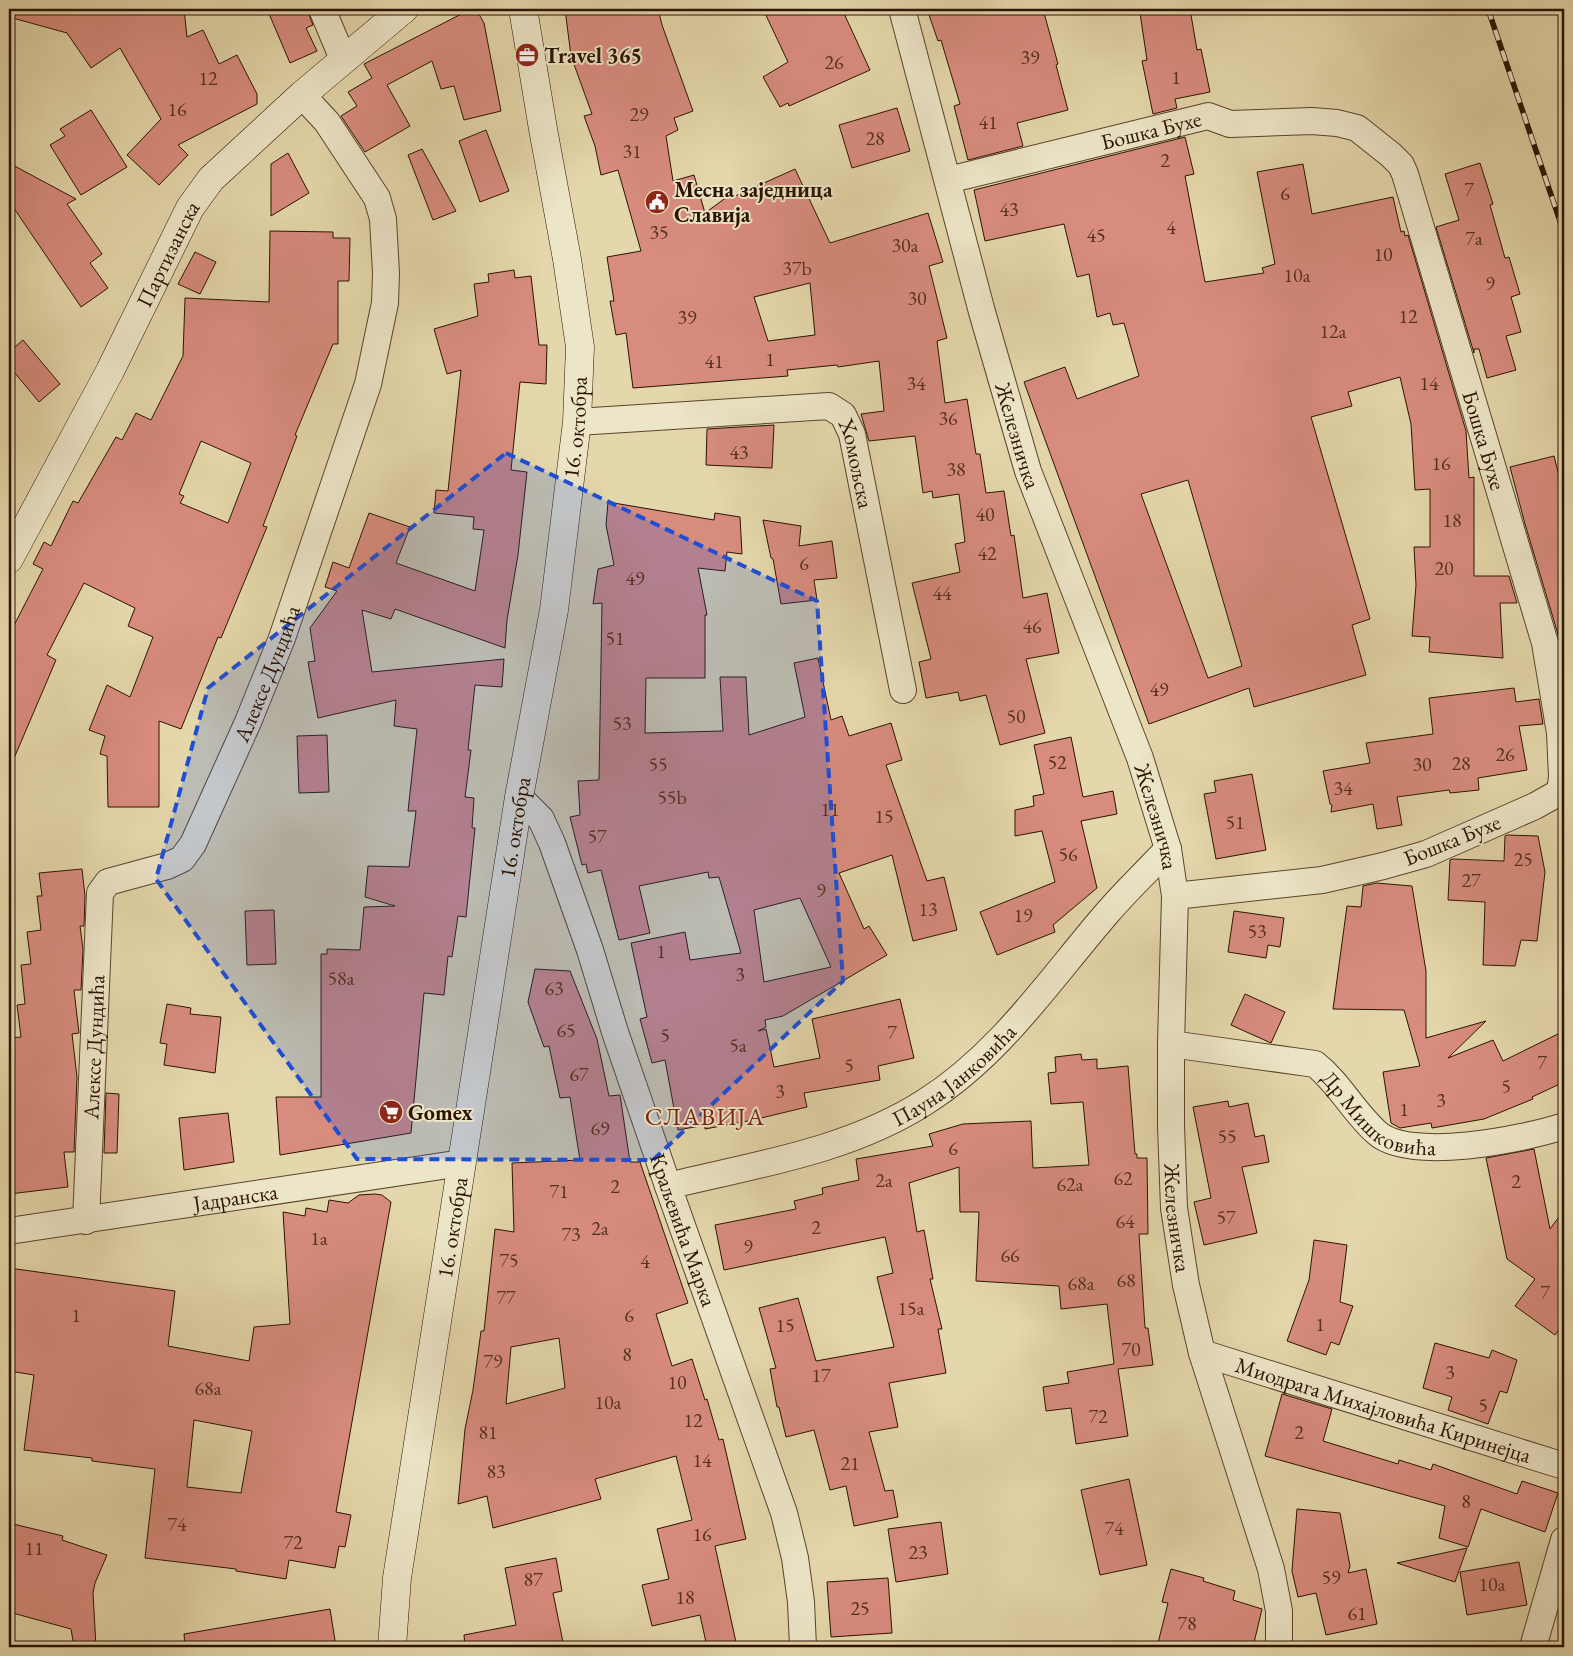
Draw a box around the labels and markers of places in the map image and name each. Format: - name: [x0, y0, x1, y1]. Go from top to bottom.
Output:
- place label: Travel 365: [544, 41, 642, 70]
- office icon: Travel 365: [514, 42, 540, 68]
- place label: Месна заједница Славија: [674, 175, 833, 229]
- public building icon: Месна заједница Славија: [644, 189, 670, 215]
- place label: Gomex: [408, 1098, 473, 1127]
- supermarket icon: Gomex: [378, 1099, 404, 1125]

